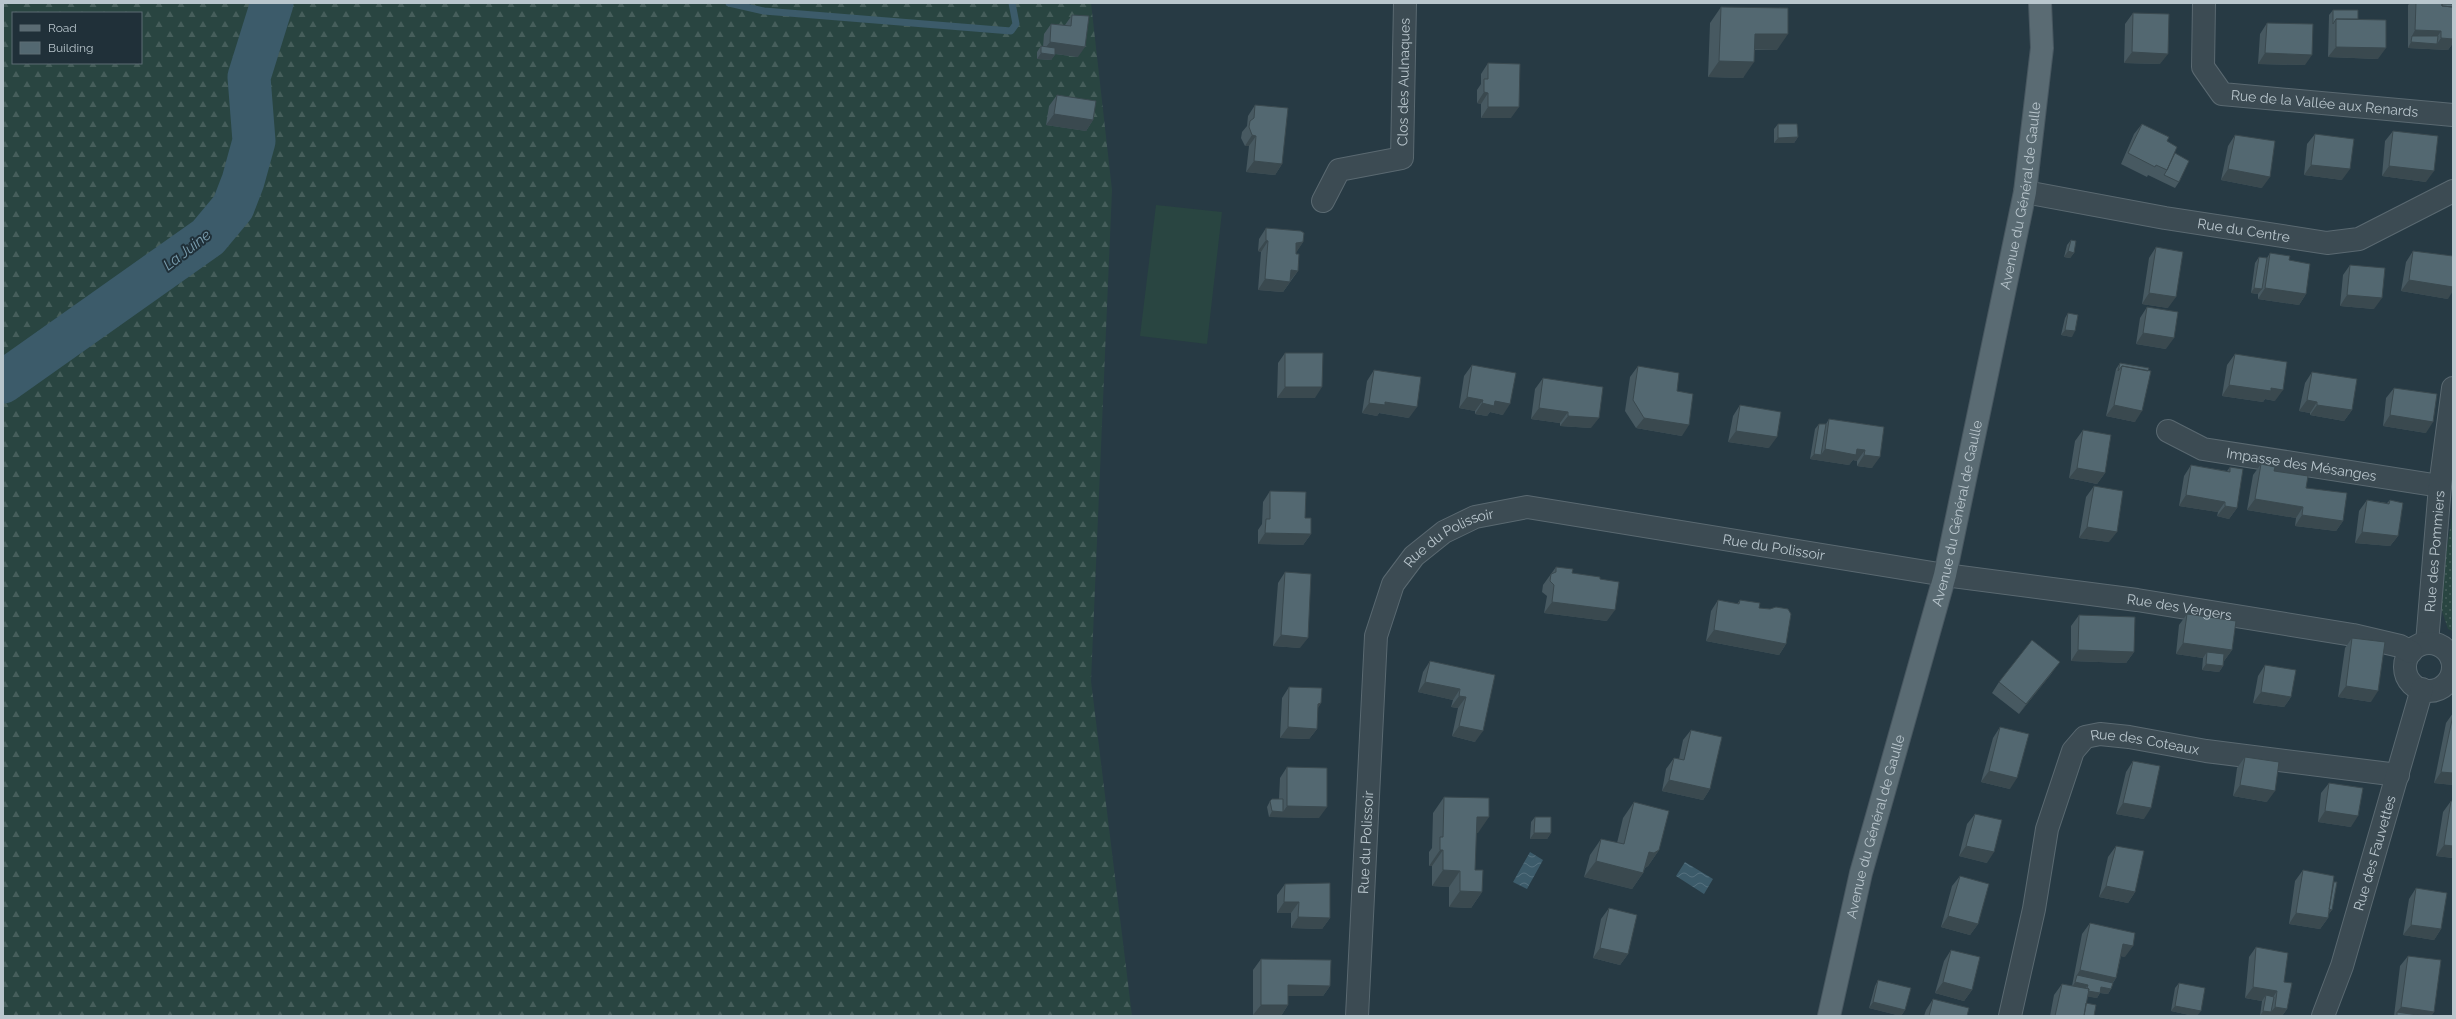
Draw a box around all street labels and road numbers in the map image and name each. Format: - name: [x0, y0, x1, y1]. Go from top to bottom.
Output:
- street label: Clos des Aulnaques: [1394, 18, 1413, 146]
- street label: Rue de la Vallée aux Renards: [2230, 87, 2419, 120]
- street label: Avenue du Général de Gaulle: [1997, 101, 2044, 291]
- street label: Rue du Centre: [2196, 215, 2291, 245]
- street label: Avenue du Général de Gaulle: [1929, 419, 1985, 608]
- street label: Impasse des Mésanges: [2225, 445, 2378, 484]
- street label: Rue des Pommiers: [2422, 490, 2448, 613]
- street label: Rue du Polissoir: [1400, 506, 1495, 570]
- street label: Rue du Polissoir: [1721, 531, 1826, 563]
- street label: Rue des Vergers: [2126, 591, 2233, 623]
- street label: Rue des Coteaux: [2089, 726, 2201, 758]
- street label: Avenue du Général de Gaulle: [1843, 733, 1908, 920]
- street label: Rue du Polissoir: [1355, 790, 1376, 894]
- street label: Rue des Fauvettes: [2350, 793, 2399, 913]

